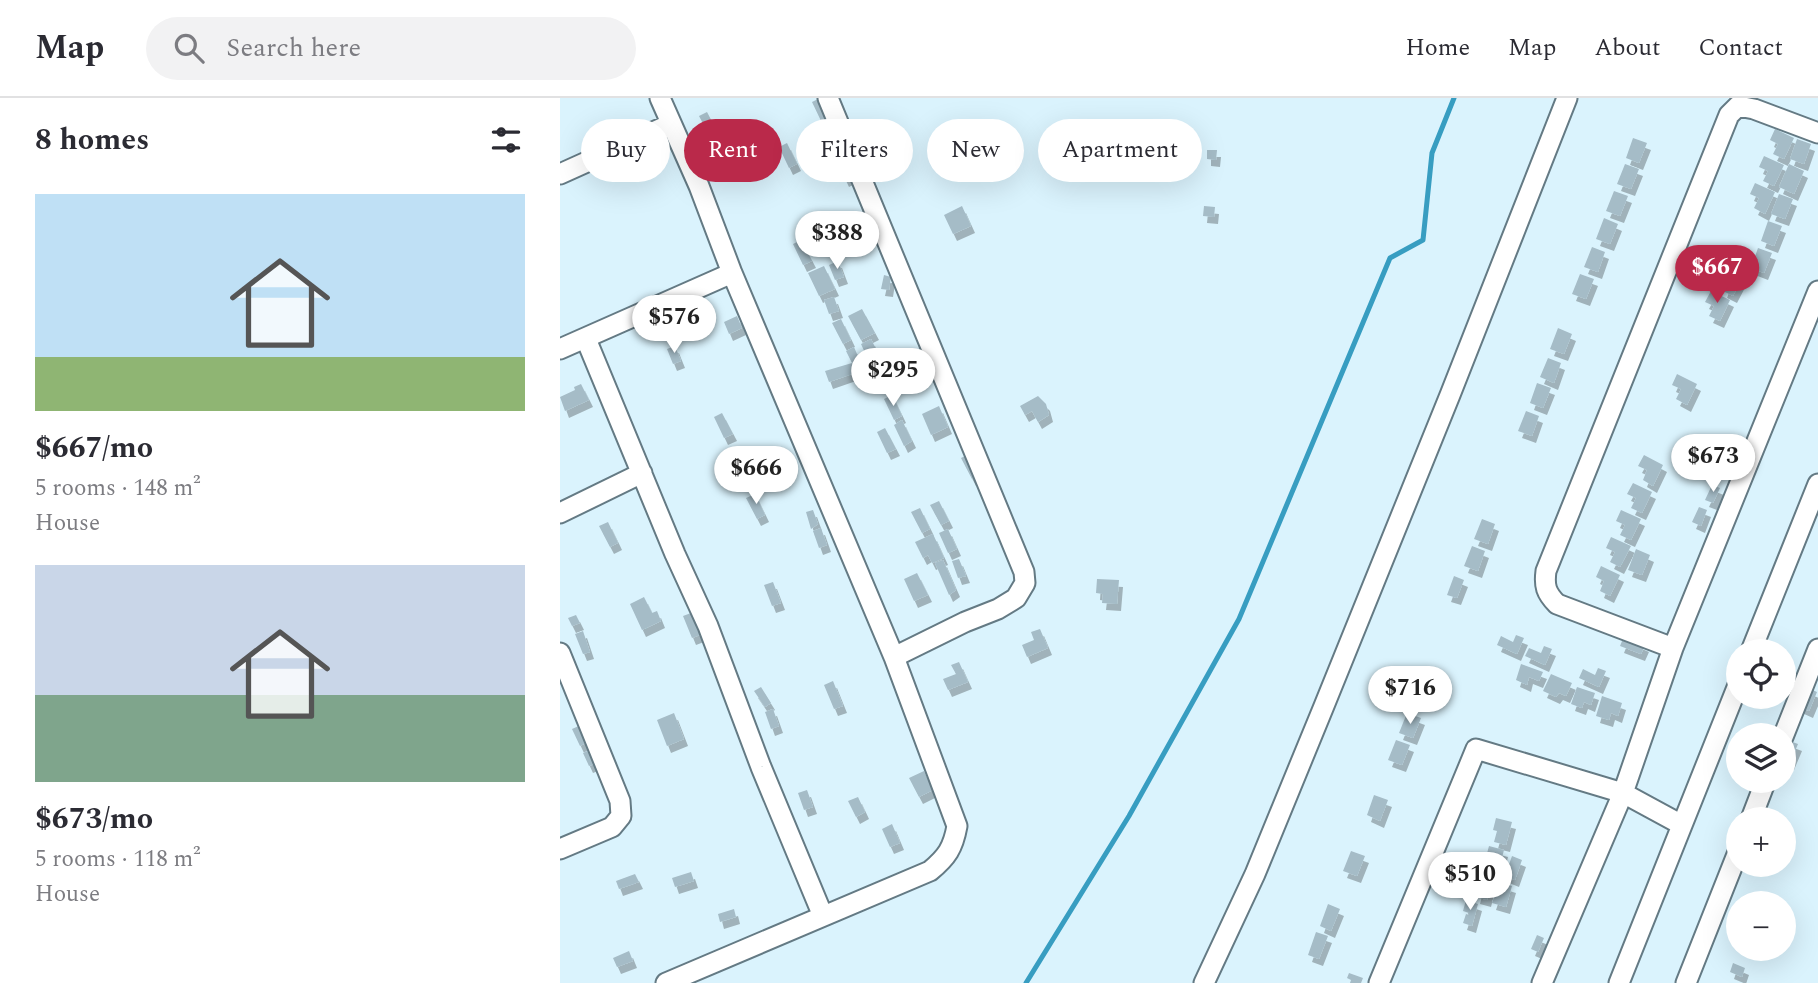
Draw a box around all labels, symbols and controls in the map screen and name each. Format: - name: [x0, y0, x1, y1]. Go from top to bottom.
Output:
- search box: [146, 17, 636, 80]
- text: Map: [35, 23, 104, 73]
- text: Search here: [226, 28, 361, 68]
- icon: search: [170, 29, 208, 67]
- text: Home: [1405, 30, 1470, 66]
- text: Map: [1508, 30, 1556, 66]
- text: About: [1594, 30, 1660, 66]
- text: Contact: [1698, 30, 1783, 66]
- text: 8 homes: [35, 117, 149, 163]
- chip: Buy: [581, 119, 670, 182]
- chip: Rent: [684, 119, 782, 182]
- chip: Filters: [796, 119, 913, 182]
- chip: New: [927, 119, 1024, 182]
- chip: Apartment: [1038, 119, 1202, 182]
- icon: filters: [487, 121, 525, 159]
- pin: $388: [796, 212, 878, 271]
- text: $388: [811, 216, 863, 251]
- icon: home: [217, 240, 343, 366]
- pin: $667: [1676, 246, 1758, 305]
- text: $667: [1691, 250, 1743, 285]
- pin: $576: [633, 296, 715, 355]
- text: $576: [648, 300, 700, 335]
- pin: $295: [852, 348, 934, 408]
- text: $295: [867, 353, 919, 388]
- text: $667/mo: [35, 425, 153, 471]
- pin: $673: [1672, 434, 1754, 494]
- text: $673: [1687, 439, 1739, 474]
- pin: $666: [715, 446, 797, 506]
- text: $666: [730, 451, 782, 486]
- text: 5 rooms · 148 m²: [35, 471, 201, 506]
- text: House: [35, 506, 100, 541]
- icon: home: [217, 611, 343, 737]
- map controls: [1726, 639, 1796, 961]
- button: locate: [1726, 639, 1796, 709]
- pin: $716: [1369, 666, 1451, 726]
- text: $716: [1384, 671, 1436, 706]
- button: layers: [1726, 723, 1796, 793]
- text: $673/mo: [35, 796, 153, 842]
- button: +: [1726, 807, 1796, 877]
- text: 5 rooms · 118 m²: [35, 842, 201, 877]
- pin: $510: [1429, 852, 1511, 912]
- text: $510: [1444, 857, 1496, 892]
- text: House: [35, 877, 100, 912]
- button: −: [1726, 891, 1796, 961]

